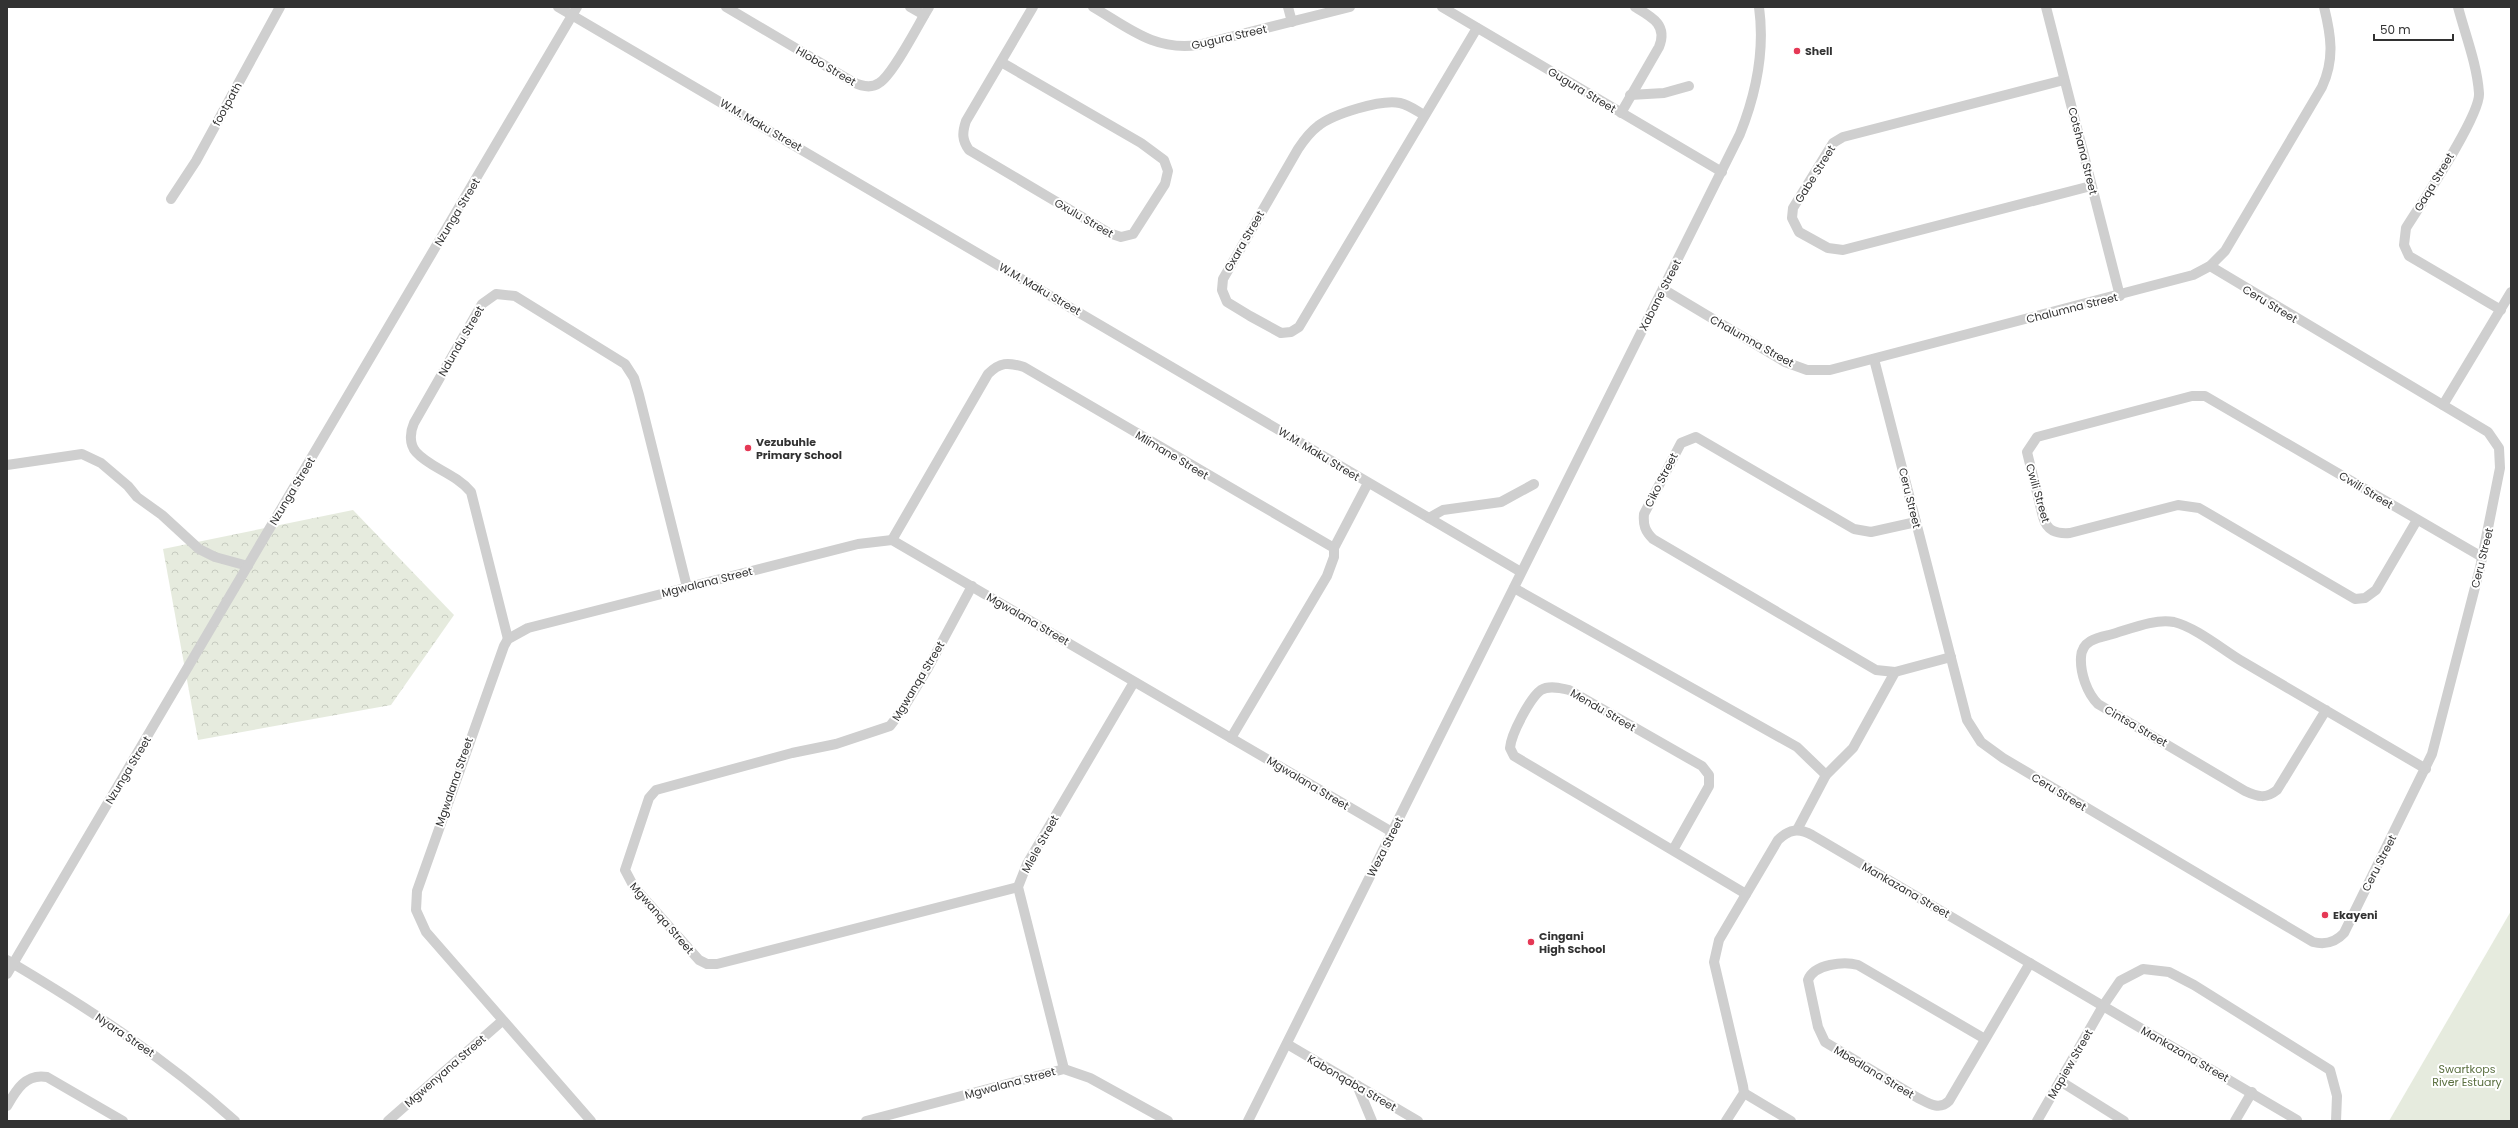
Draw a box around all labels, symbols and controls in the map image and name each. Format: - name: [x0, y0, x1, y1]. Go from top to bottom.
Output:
- scale bar: [2374, 16, 2453, 42]
- street label: Gugura Street: [1190, 21, 1268, 53]
- text: 50 m: [2380, 21, 2411, 38]
- street label: Hlobo Street: [793, 42, 859, 90]
- place label: Shell: [1805, 43, 1832, 59]
- marker: Shell: [1792, 46, 1802, 56]
- street label: Gugura Street: [1545, 63, 1619, 117]
- street label: footpath: [208, 79, 246, 129]
- street label: W.M. Maku Street: [717, 95, 805, 155]
- street label: Cotshana Street: [2064, 106, 2102, 196]
- street label: Gabe Street: [1791, 142, 1839, 206]
- street label: Gaqa Street: [2410, 150, 2458, 214]
- street label: Nzunga Street: [430, 175, 484, 249]
- street label: Gxulu Street: [1052, 195, 1116, 241]
- street label: Gxara Street: [1220, 208, 1268, 274]
- street label: Xabane Street: [1635, 257, 1685, 333]
- street label: W.M. Maku Street: [996, 259, 1084, 319]
- street label: Ceru Street: [2239, 281, 2301, 327]
- street label: Chalumna Street: [2025, 289, 2119, 327]
- street label: Ndundu Street: [434, 303, 488, 379]
- street label: Chalumna Street: [1707, 311, 1797, 371]
- street label: W.M. Maku Street: [1275, 423, 1363, 485]
- street label: Mlimane Street: [1132, 427, 1212, 483]
- place label: Vezubuhle Primary School: [756, 434, 842, 463]
- marker: Vezubuhle Primary School: [743, 443, 753, 453]
- street label: Ciko Street: [1640, 450, 1682, 510]
- street label: Nzunga Street: [265, 454, 319, 528]
- street label: Cwili Street: [2022, 462, 2054, 524]
- street label: Ceru Street: [1895, 466, 1925, 530]
- street label: Cwili Street: [2336, 467, 2396, 513]
- street label: Ceru Street: [2467, 526, 2497, 590]
- street label: Mgwalana Street: [660, 563, 754, 601]
- street label: Mgwalana Street: [984, 589, 1072, 649]
- street label: Mgwanqa Street: [888, 638, 948, 724]
- street label: Mendu Street: [1567, 685, 1639, 735]
- street label: Cintsa Street: [2101, 701, 2171, 751]
- street label: Nzunga Street: [101, 733, 155, 807]
- street label: Mgwalana Street: [431, 735, 477, 829]
- street label: Mgwalana Street: [1264, 752, 1352, 814]
- street label: Ceru Street: [2028, 769, 2090, 815]
- street label: Mlele Street: [1018, 812, 1062, 876]
- street label: Weza Street: [1363, 814, 1407, 880]
- street label: Ceru Street: [2358, 832, 2400, 894]
- street label: Mankazana Street: [1859, 858, 1953, 922]
- street label: Mgwanqa Street: [626, 879, 698, 957]
- place label: Ekayeni: [2333, 907, 2378, 923]
- marker: Ekayeni: [2320, 910, 2330, 920]
- place label: Cingani High School: [1539, 928, 1606, 957]
- marker: Cingani High School: [1526, 937, 1536, 947]
- street label: Nyara Street: [92, 1009, 158, 1061]
- street label: Mankazana Street: [2138, 1022, 2232, 1086]
- street label: Mapiew Street: [2044, 1026, 2096, 1102]
- street label: Mgwenyana Street: [401, 1031, 489, 1111]
- street label: Mbedlana Street: [1831, 1042, 1917, 1102]
- street label: Kabonqaba Street: [1305, 1051, 1399, 1115]
- park label: Swartkops River Estuary: [2432, 1061, 2503, 1090]
- street label: Mgwalana Street: [963, 1063, 1057, 1103]

